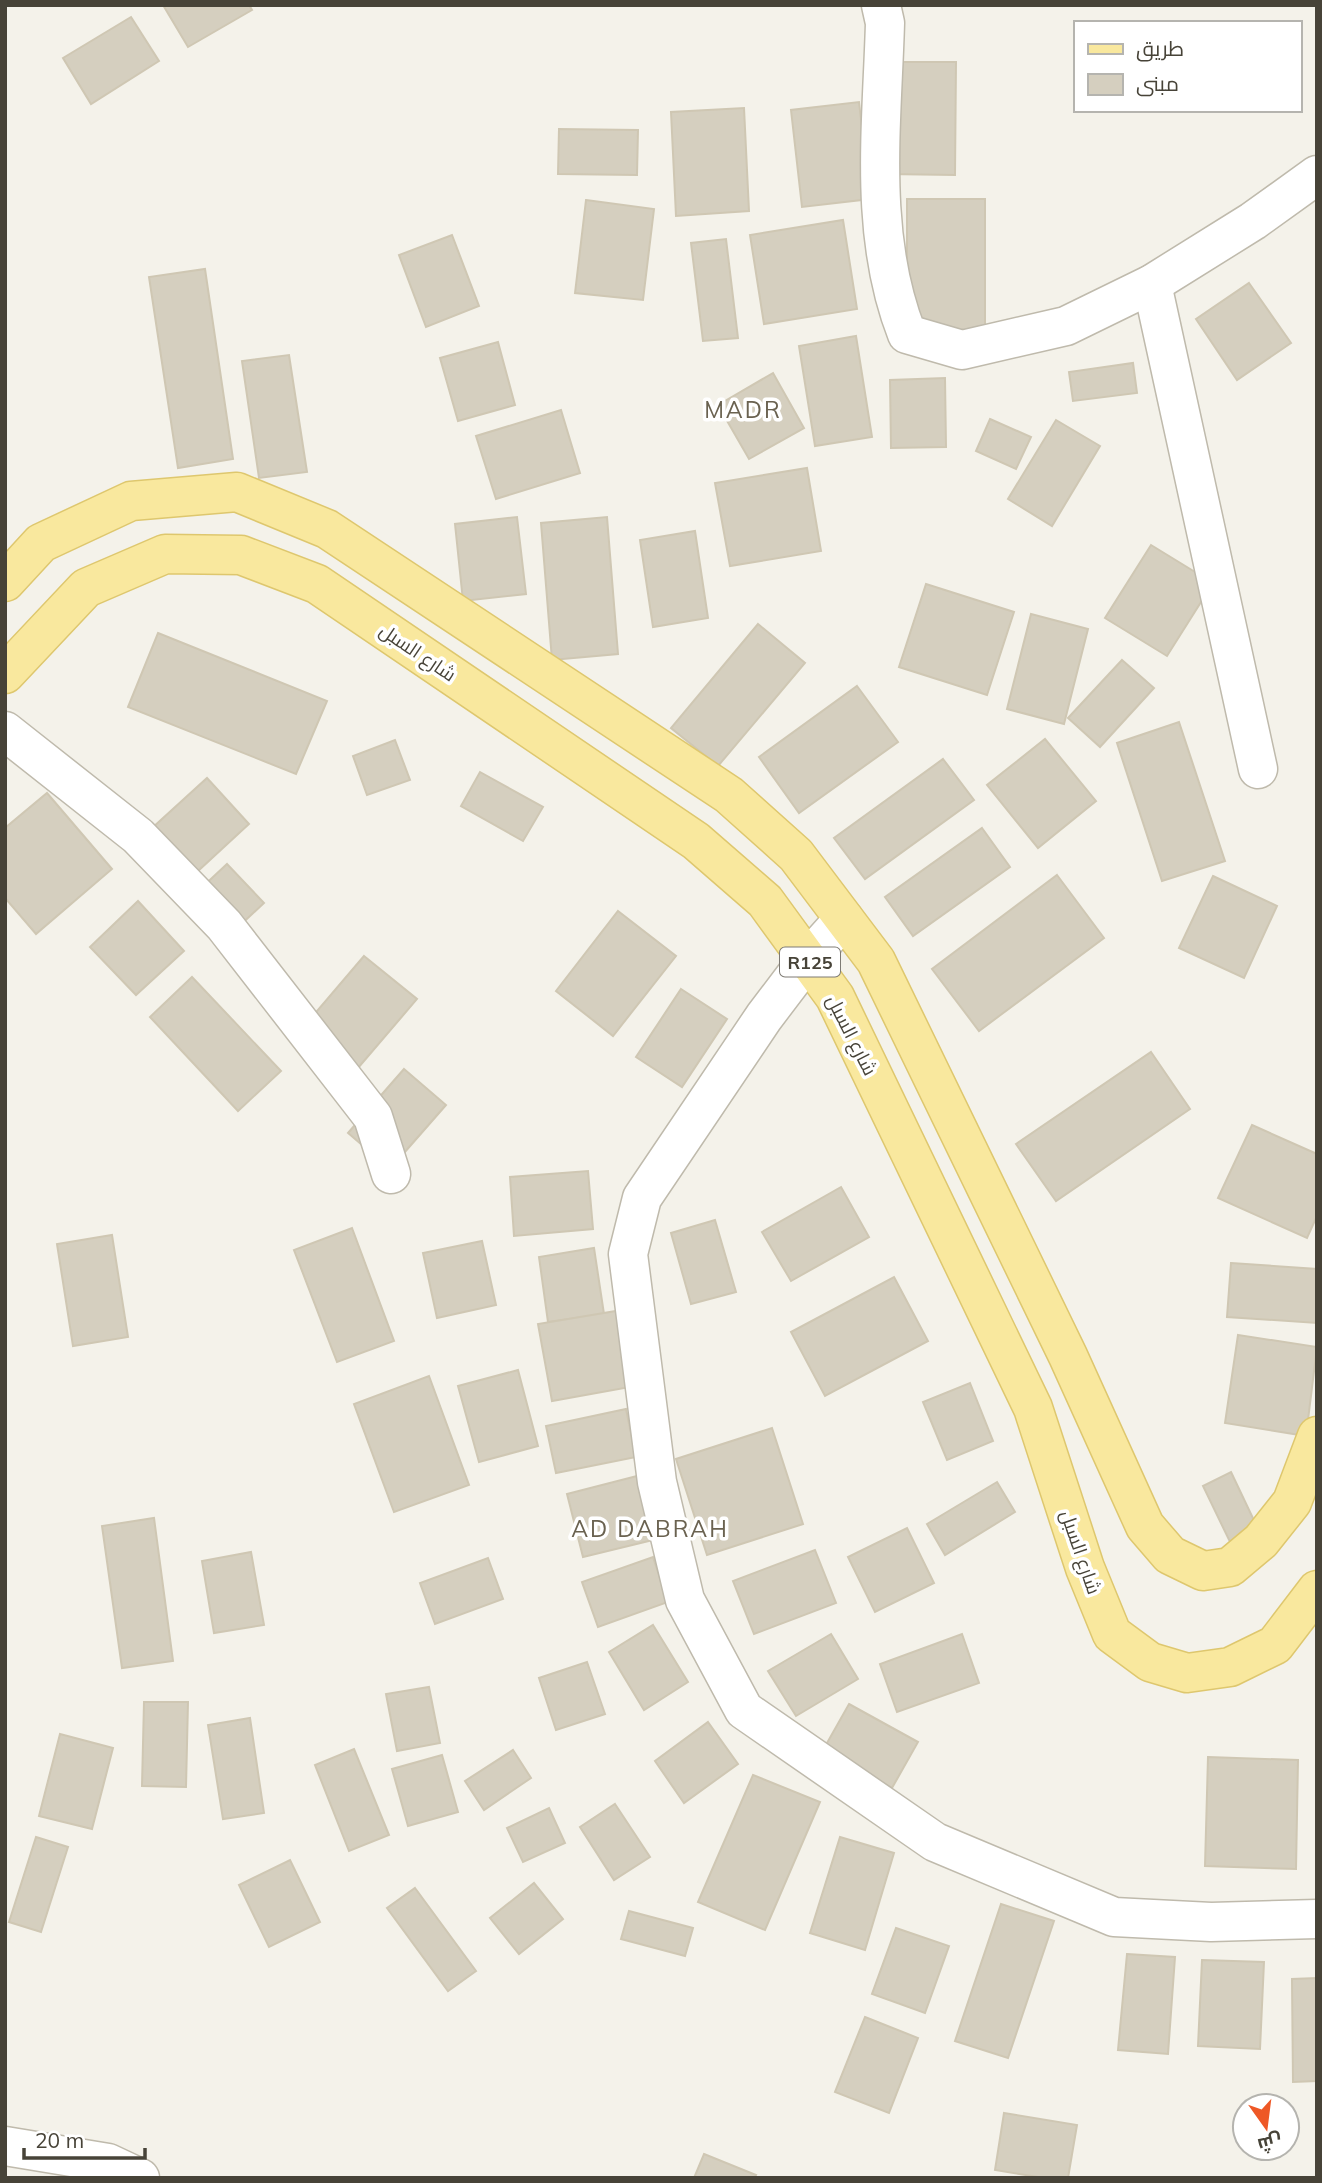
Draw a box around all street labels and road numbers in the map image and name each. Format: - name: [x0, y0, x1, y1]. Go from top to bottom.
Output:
- street label: شارع السبل: [374, 618, 461, 688]
- road number: R125: [780, 947, 840, 976]
- street label: شارع السبل: [820, 991, 883, 1080]
- street label: شارع السبل: [1054, 1507, 1107, 1598]

